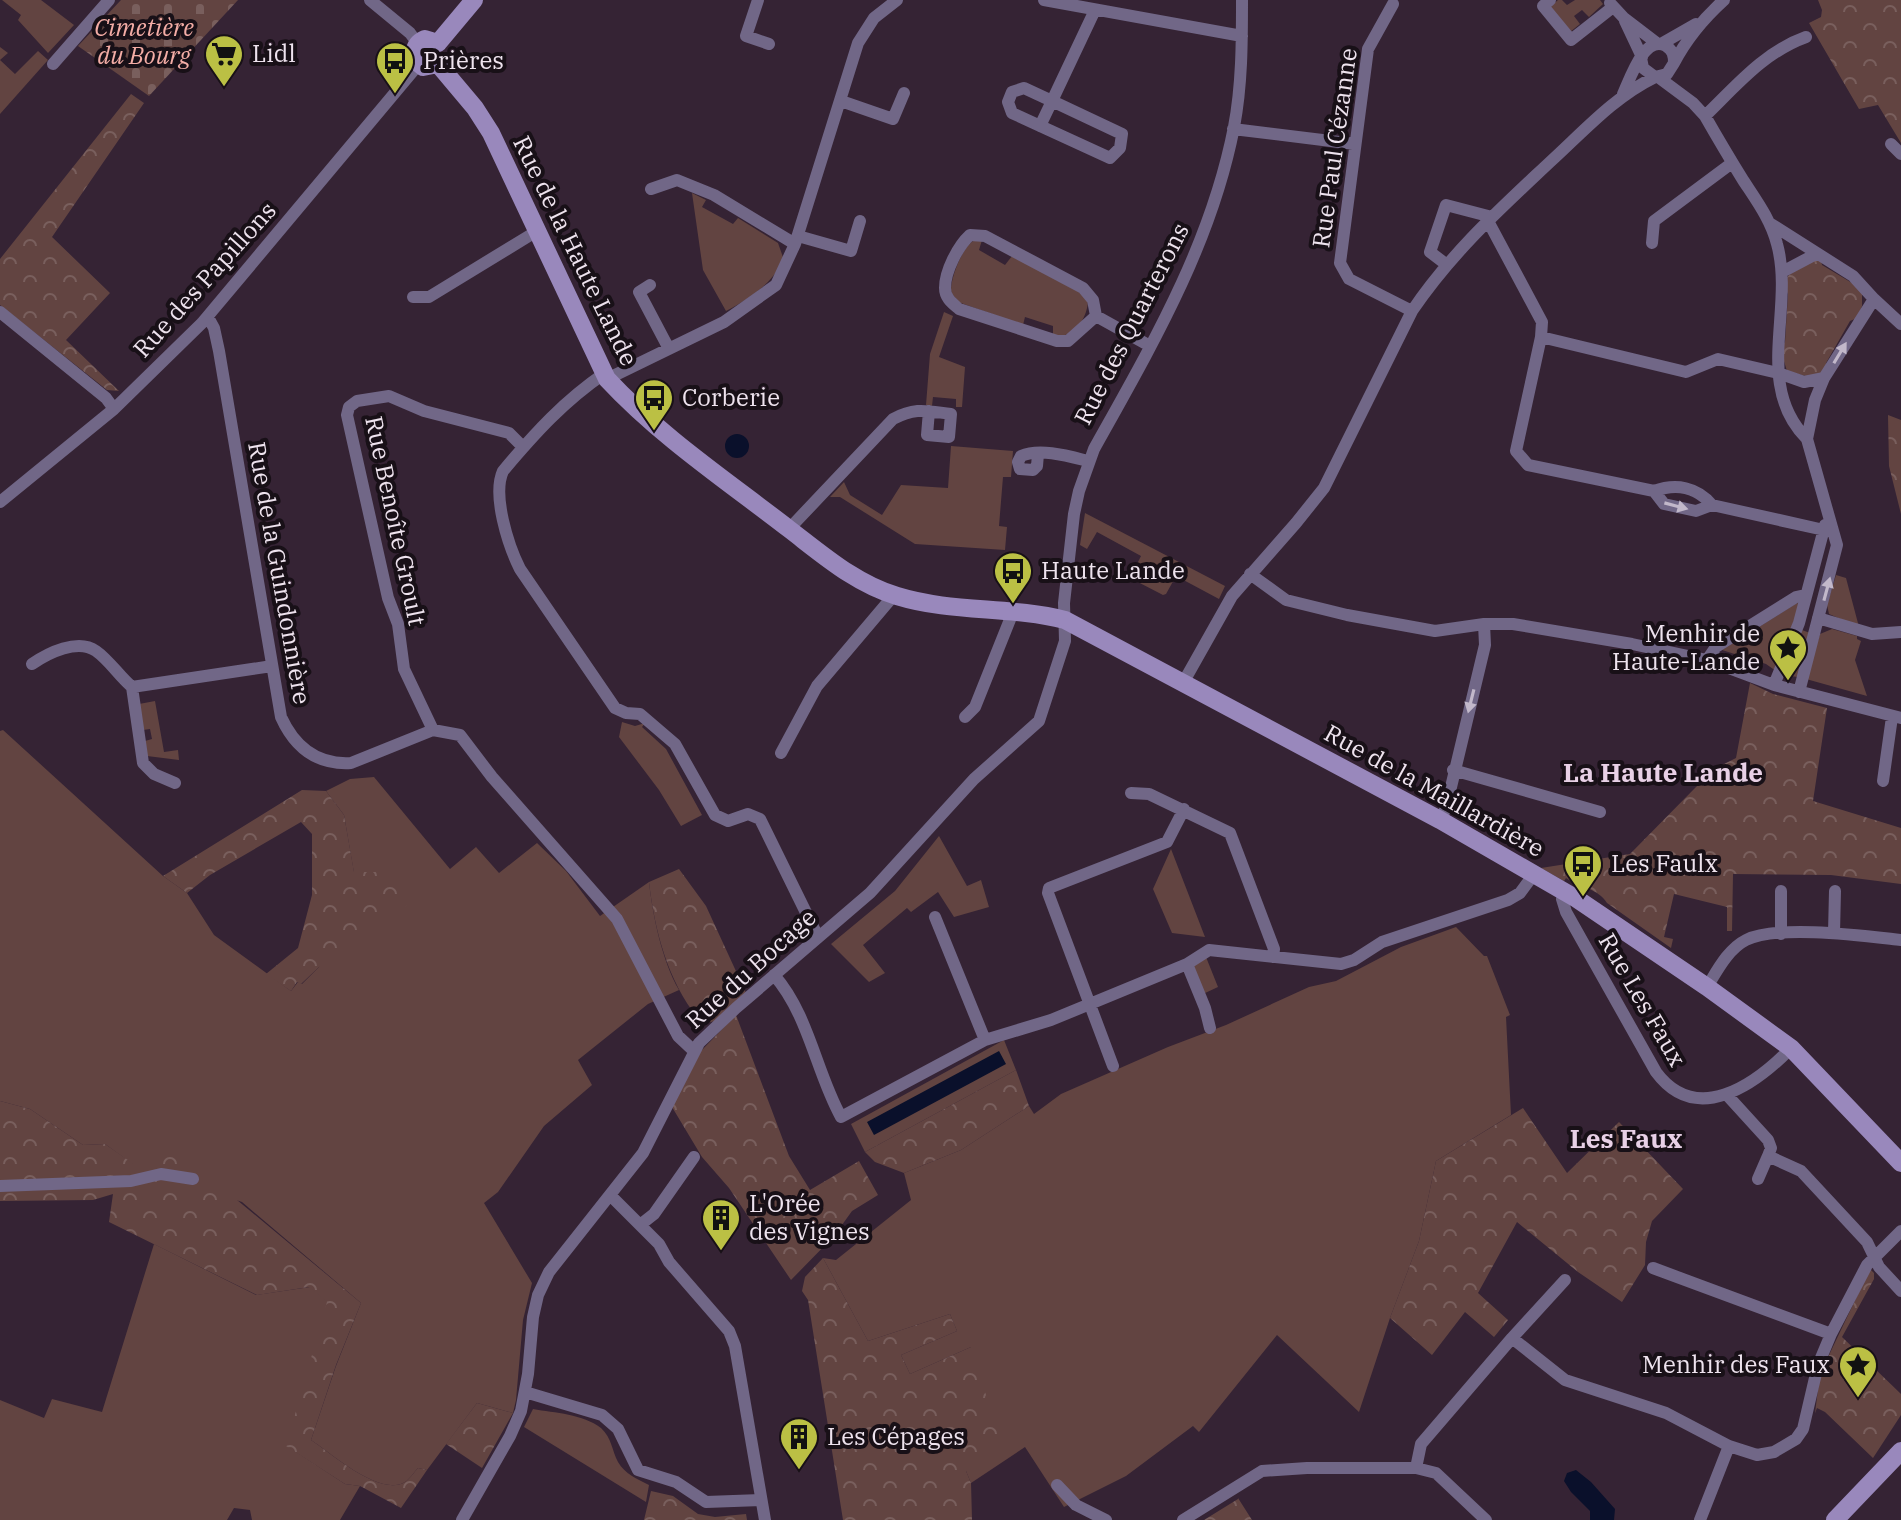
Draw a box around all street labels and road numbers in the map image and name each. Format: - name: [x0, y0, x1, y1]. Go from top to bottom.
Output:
- street label: Rue Paul Cézanne: [1304, 46, 1364, 250]
- street label: Rue de la Haute Lande: [506, 130, 646, 371]
- street label: Rue des Papillons: [126, 195, 283, 364]
- street label: Rue des Quarterons: [1066, 217, 1196, 430]
- street label: Rue Benoîte Groult: [358, 413, 434, 629]
- street label: Rue de la Guindonnière: [241, 439, 319, 707]
- street label: Rue de la Maillardière: [1319, 716, 1550, 864]
- street label: Rue du Bocage: [678, 901, 822, 1035]
- street label: Rue Les Faux: [1592, 927, 1694, 1072]

